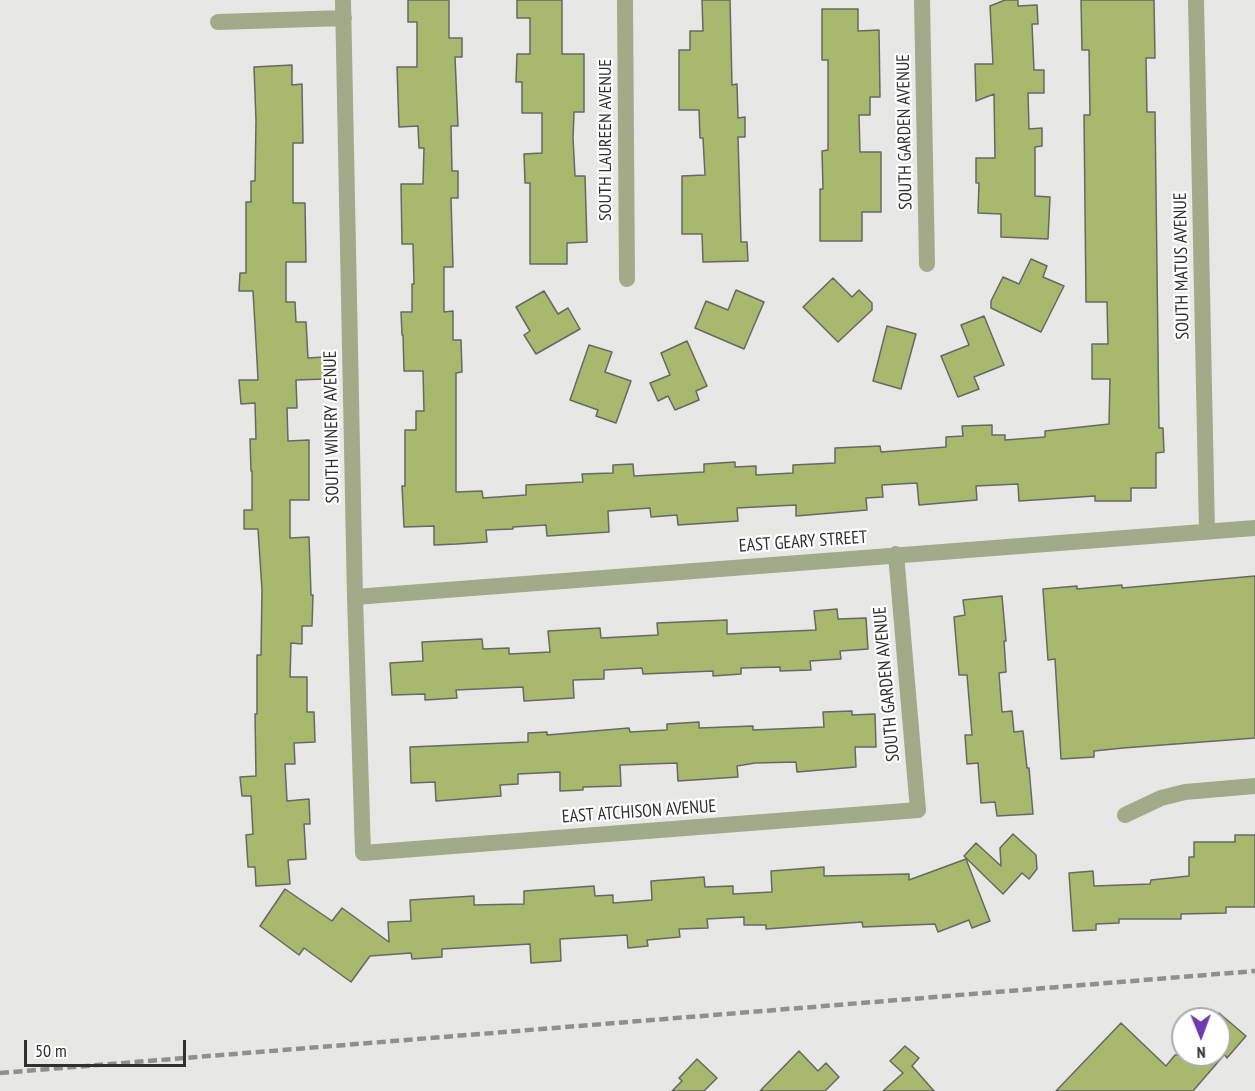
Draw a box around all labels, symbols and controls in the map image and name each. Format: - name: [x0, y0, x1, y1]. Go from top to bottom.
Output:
- street label: SOUTH GARDEN AVENUE: [893, 54, 917, 210]
- street label: SOUTH LAUREEN AVENUE: [595, 59, 617, 221]
- street label: SOUTH MATUS AVENUE: [1170, 192, 1194, 340]
- street label: SOUTH WINERY AVENUE: [320, 350, 344, 504]
- street label: EAST GEARY STREET: [738, 527, 868, 557]
- street label: SOUTH GARDEN AVENUE: [869, 605, 905, 763]
- street label: EAST ATCHISON AVENUE: [561, 796, 717, 828]
- north arrow: [1171, 1007, 1231, 1067]
- scale bar: [27, 1028, 189, 1066]
- text: 50 m: [35, 1039, 67, 1062]
- text: N: [1197, 1043, 1206, 1063]

